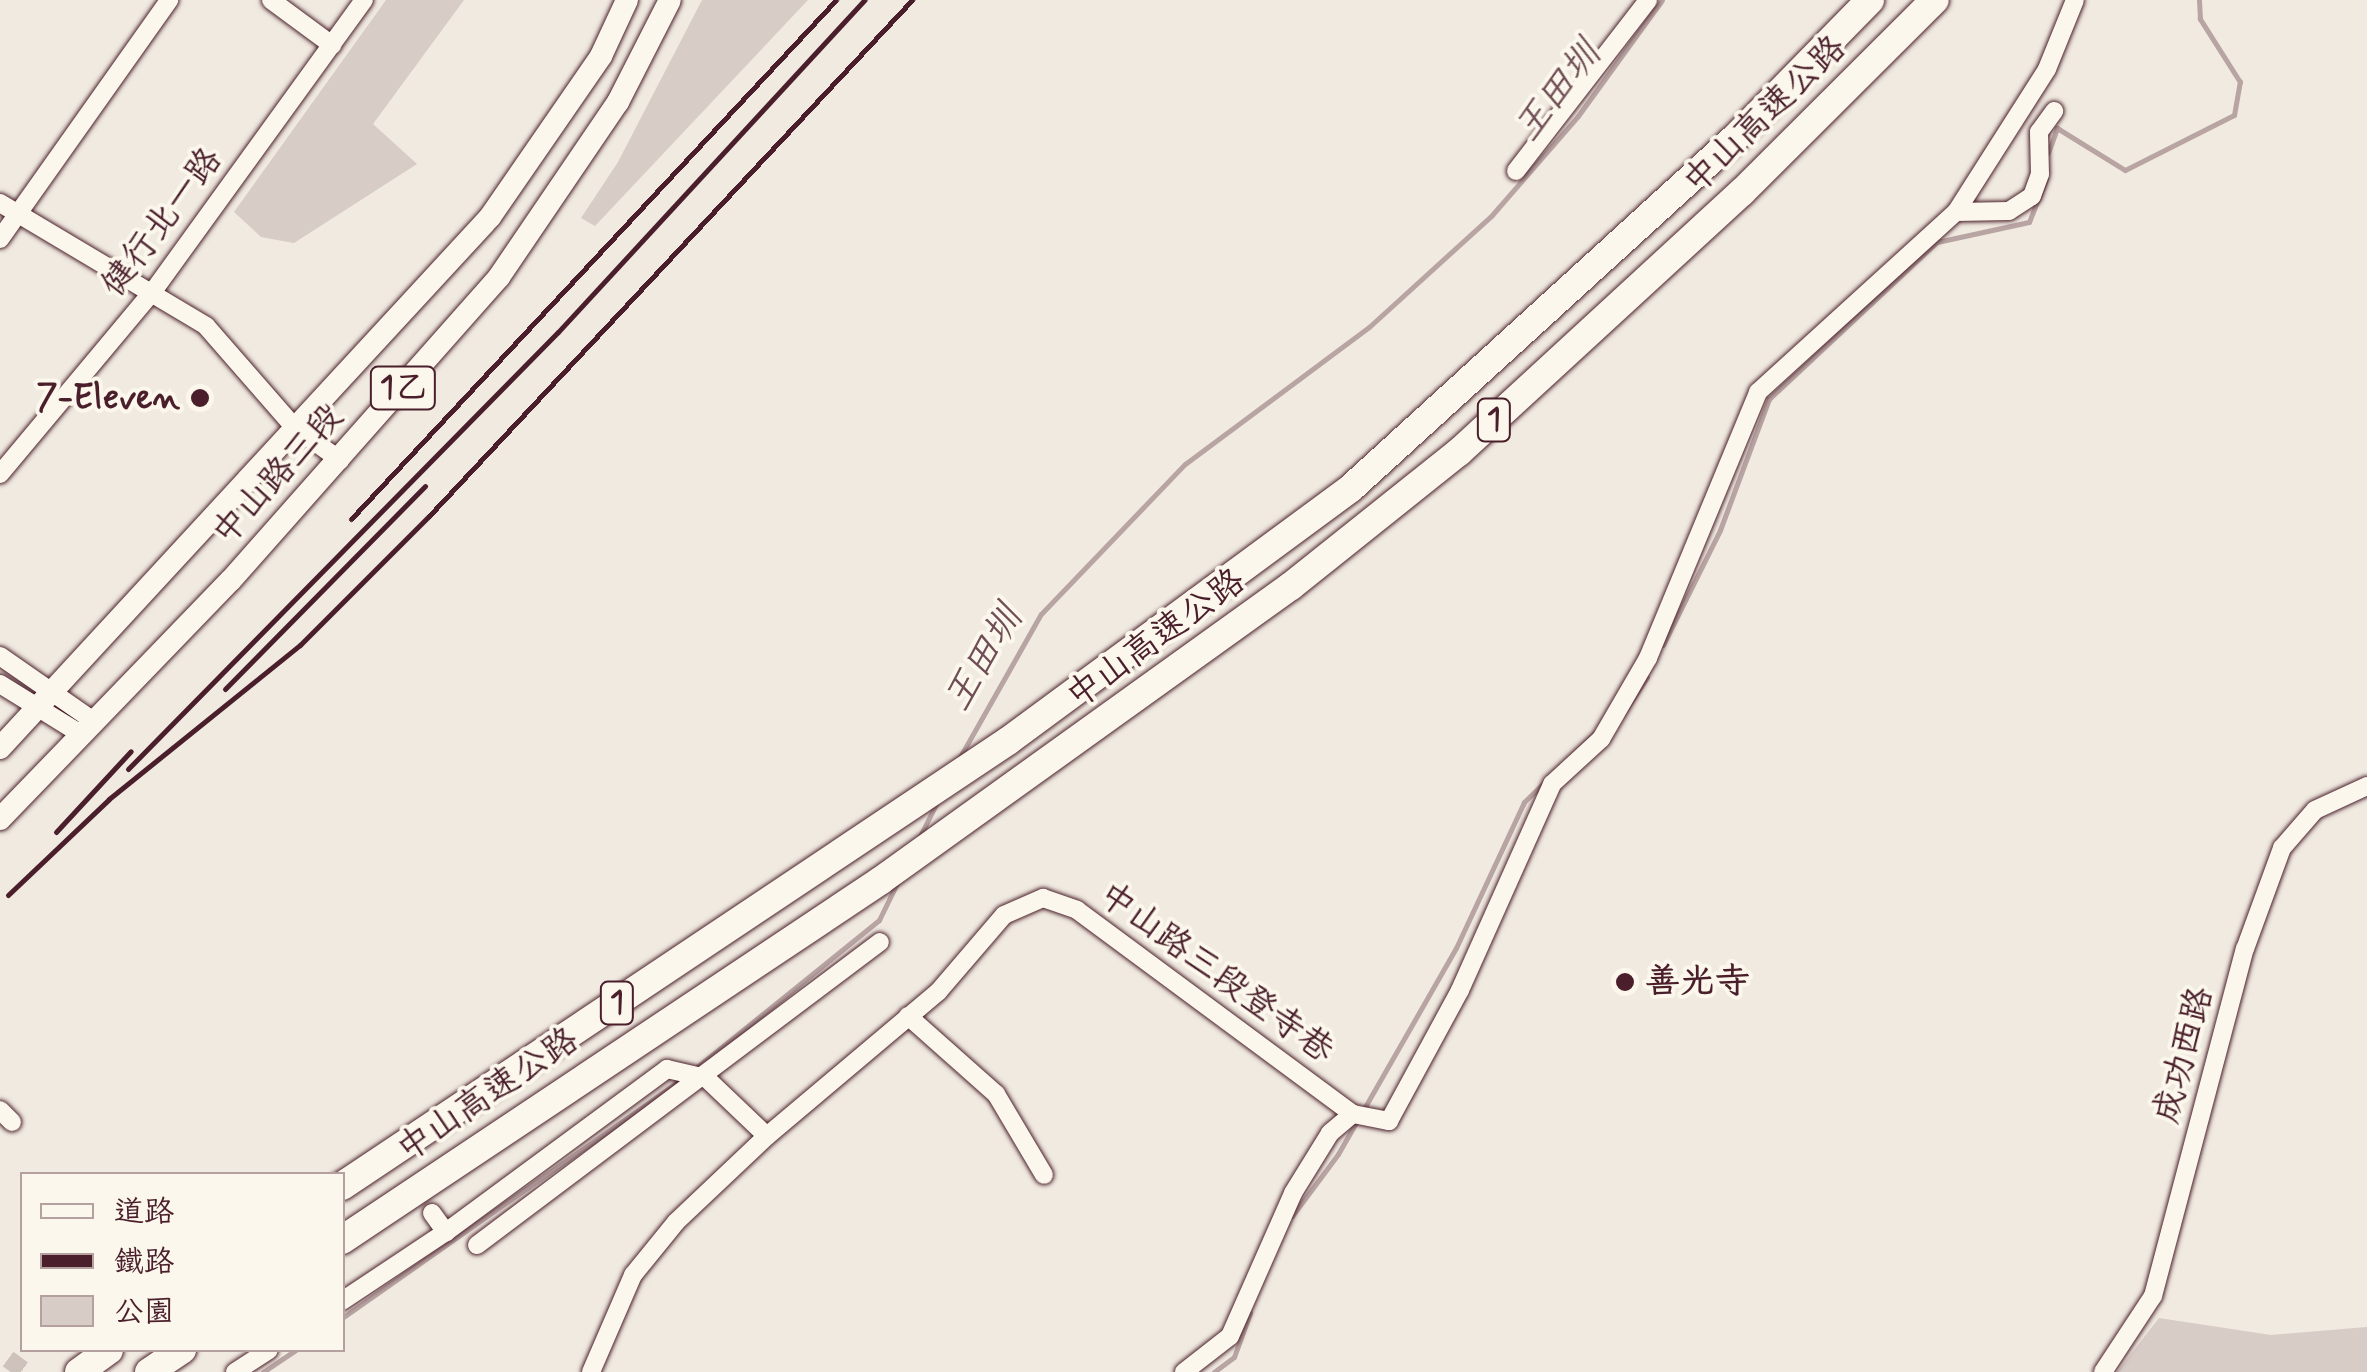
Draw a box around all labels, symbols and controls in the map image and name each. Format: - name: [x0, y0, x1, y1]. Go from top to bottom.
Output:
- street label: 中山高速公路: [1675, 27, 1855, 203]
- water label: 王田圳: [1505, 33, 1611, 151]
- street label: 健行北一路: [93, 139, 231, 305]
- road number: 1乙: [368, 361, 438, 415]
- place label: 7-Eleven: [36, 377, 180, 419]
- marker: 7-Eleven: [189, 387, 211, 409]
- road number: 1: [1476, 393, 1512, 447]
- street label: 中山路三段: [204, 396, 352, 554]
- street label: 中山高速公路: [1059, 560, 1253, 718]
- water label: 王田圳: [935, 598, 1033, 720]
- street label: 中山路三段登寺巷: [1090, 874, 1342, 1072]
- place label: 善光寺: [1645, 961, 1750, 1003]
- marker: 善光寺: [1614, 971, 1636, 993]
- road number: 1: [600, 976, 634, 1030]
- street label: 成功西路: [2146, 982, 2222, 1128]
- street label: 中山高速公路: [389, 1019, 587, 1171]
- legend: [20, 1172, 345, 1352]
- text: 道路: [114, 1193, 174, 1232]
- text: 鐵路: [114, 1243, 174, 1282]
- text: 公園: [114, 1293, 174, 1332]

